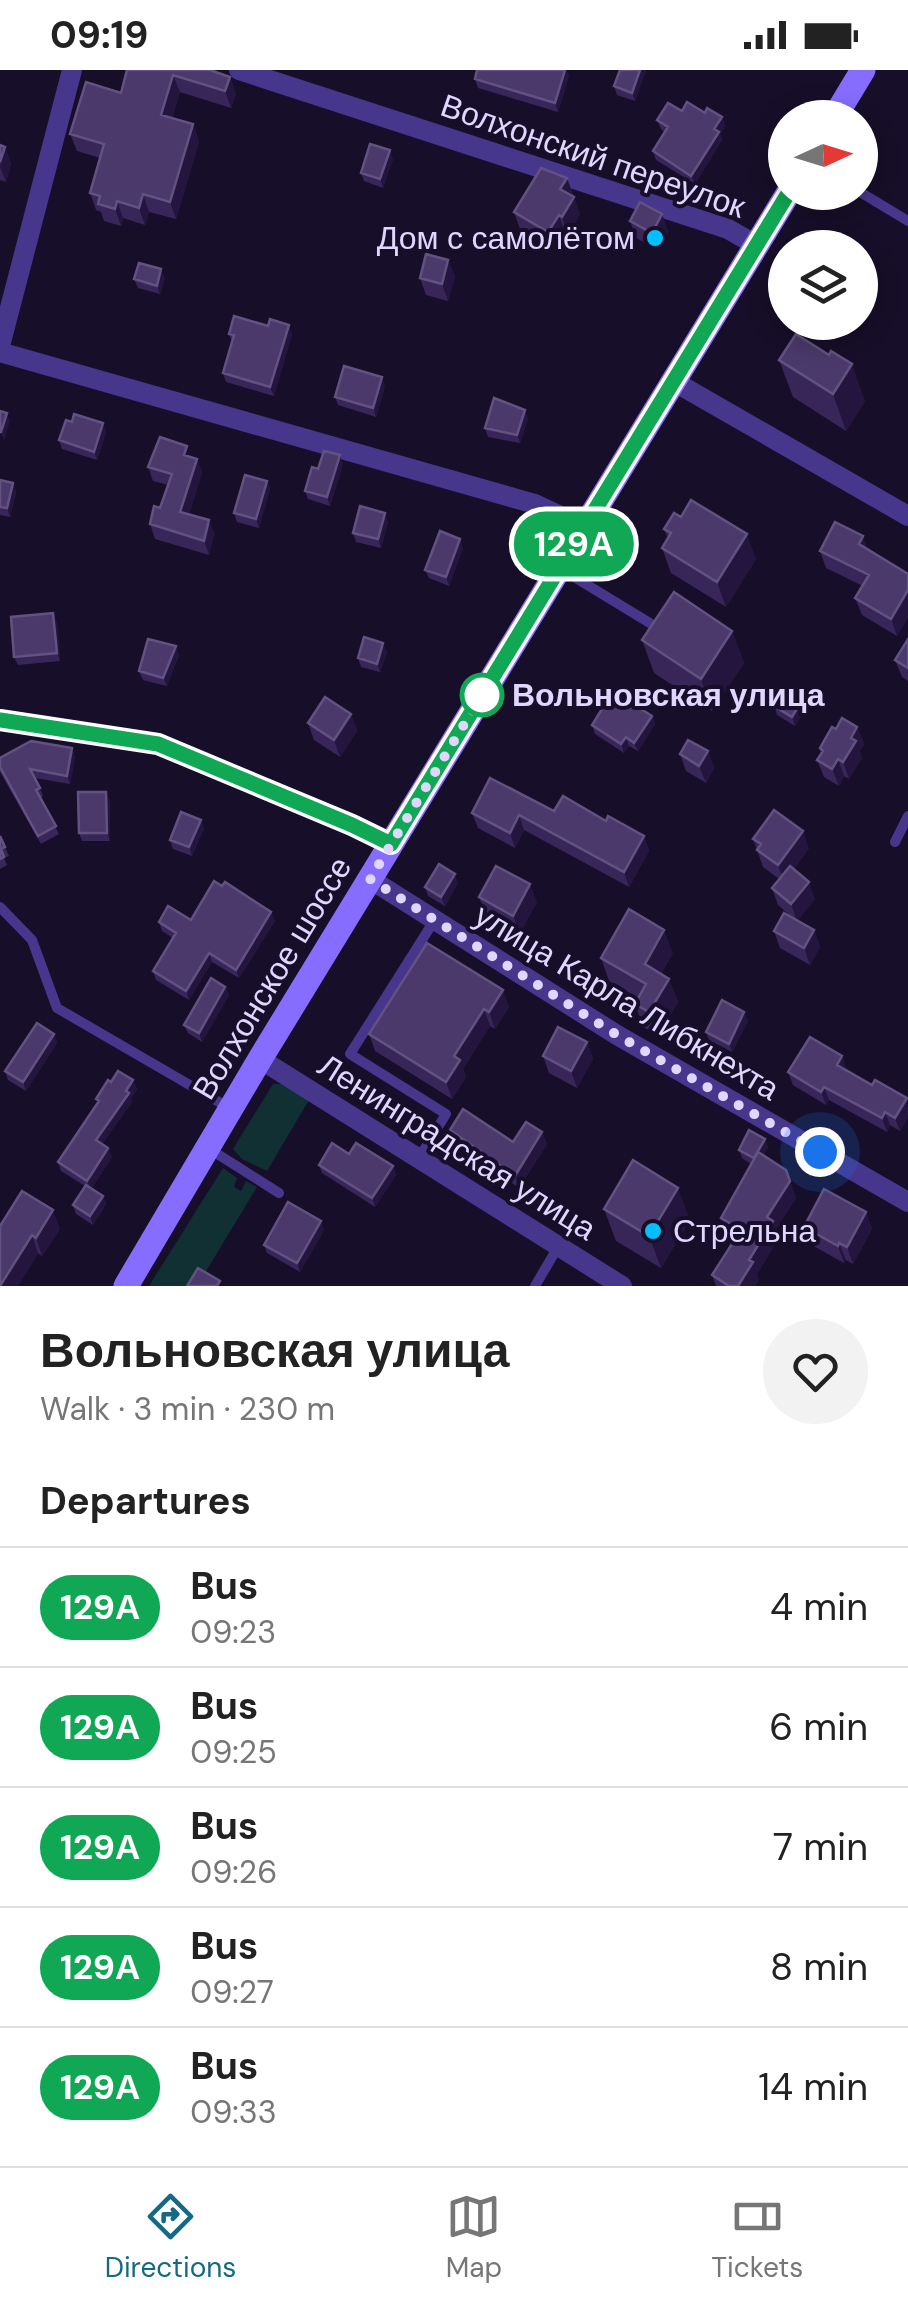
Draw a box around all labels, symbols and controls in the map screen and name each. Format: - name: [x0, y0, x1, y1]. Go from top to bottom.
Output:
- text: 09:19: [50, 10, 149, 60]
- street label: Волхонский переулок: [435, 84, 752, 228]
- north arrow: [768, 100, 878, 210]
- map controls: [768, 100, 878, 340]
- place label: Дом с самолётом: [377, 217, 635, 259]
- marker: Дом с самолётом: [644, 227, 666, 249]
- button: layers: [768, 230, 878, 340]
- line badge: 129А: [504, 512, 644, 576]
- text: 129А: [534, 521, 614, 567]
- marker: Вольновская улица: [461, 674, 503, 716]
- place label: Вольновская улица: [512, 674, 825, 716]
- street label: Волхонское шоссе: [183, 849, 361, 1107]
- street label: улица Карла Либкнехта: [467, 894, 787, 1110]
- street label: Ленинградская улица: [310, 1044, 604, 1250]
- your location: [795, 1127, 845, 1177]
- place label: Стрельна: [673, 1210, 816, 1252]
- marker: Стрельна: [642, 1220, 664, 1242]
- text: Вольновская улица: [40, 1319, 509, 1382]
- button: heart: [763, 1319, 868, 1424]
- text: Walk · 3 min · 230 m: [40, 1388, 335, 1430]
- text: Departures: [40, 1476, 251, 1526]
- text: Bus: [190, 1561, 258, 1611]
- text: 4 min: [770, 1582, 868, 1632]
- text: 129А: [60, 1584, 140, 1630]
- text: 09:23: [190, 1611, 276, 1653]
- text: Bus: [190, 1681, 258, 1731]
- text: 6 min: [769, 1702, 868, 1752]
- text: 129А: [60, 1704, 140, 1750]
- text: 09:25: [190, 1731, 277, 1773]
- text: Bus: [190, 1801, 258, 1851]
- text: 7 min: [773, 1822, 868, 1872]
- text: 129А: [60, 1824, 140, 1870]
- text: 09:26: [190, 1851, 277, 1893]
- text: Bus: [190, 1921, 258, 1971]
- text: 8 min: [770, 1942, 868, 1992]
- text: 129А: [60, 1944, 140, 1990]
- text: 09:27: [190, 1971, 274, 2013]
- text: Bus: [190, 2041, 258, 2091]
- text: 14 min: [758, 2062, 868, 2112]
- text: 129А: [60, 2064, 140, 2110]
- text: 09:33: [190, 2091, 277, 2133]
- tab: Directions: [105, 2189, 236, 2286]
- tab: Map: [446, 2189, 502, 2286]
- tab: Tickets: [711, 2189, 803, 2286]

